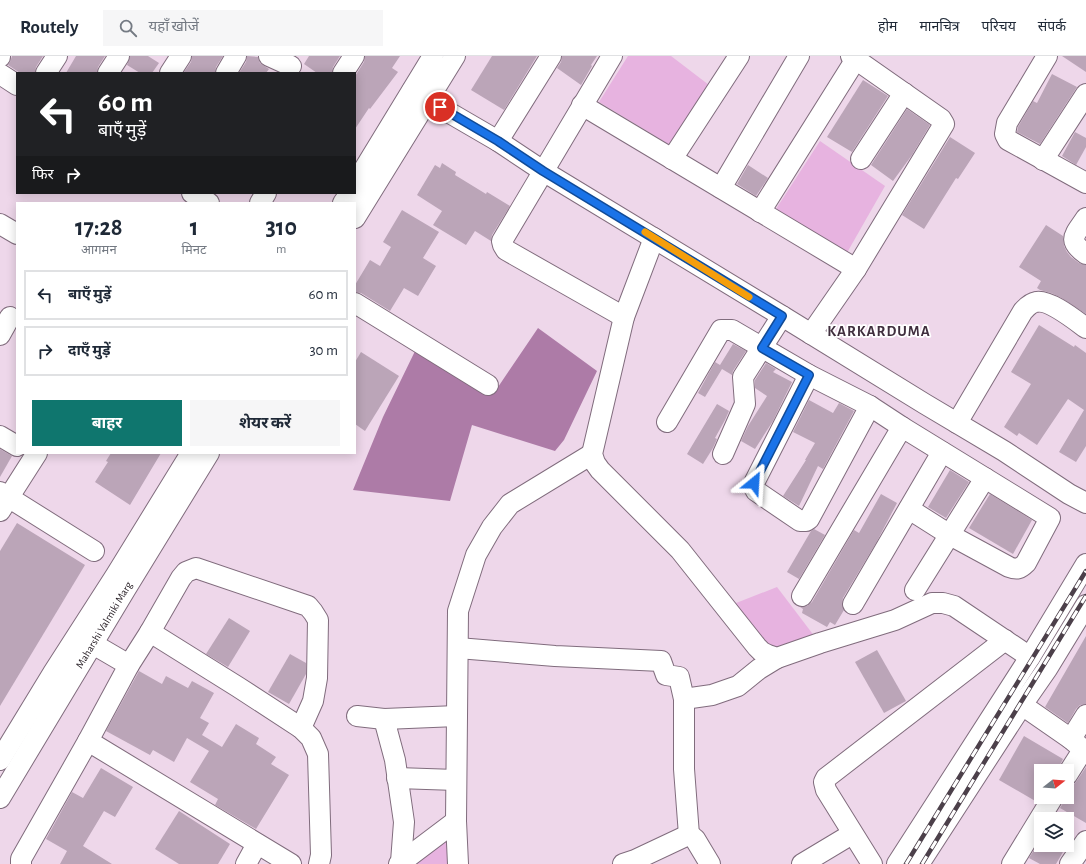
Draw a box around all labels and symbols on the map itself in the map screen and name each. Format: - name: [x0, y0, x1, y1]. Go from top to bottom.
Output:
- pin: [423, 90, 457, 124]
- district label: KARKARDUMA: [827, 324, 931, 339]
- position arrow: [733, 462, 775, 504]
- street label: Maharshi Valmiki Marg: [74, 579, 135, 670]
- north arrow: [1034, 764, 1074, 804]

